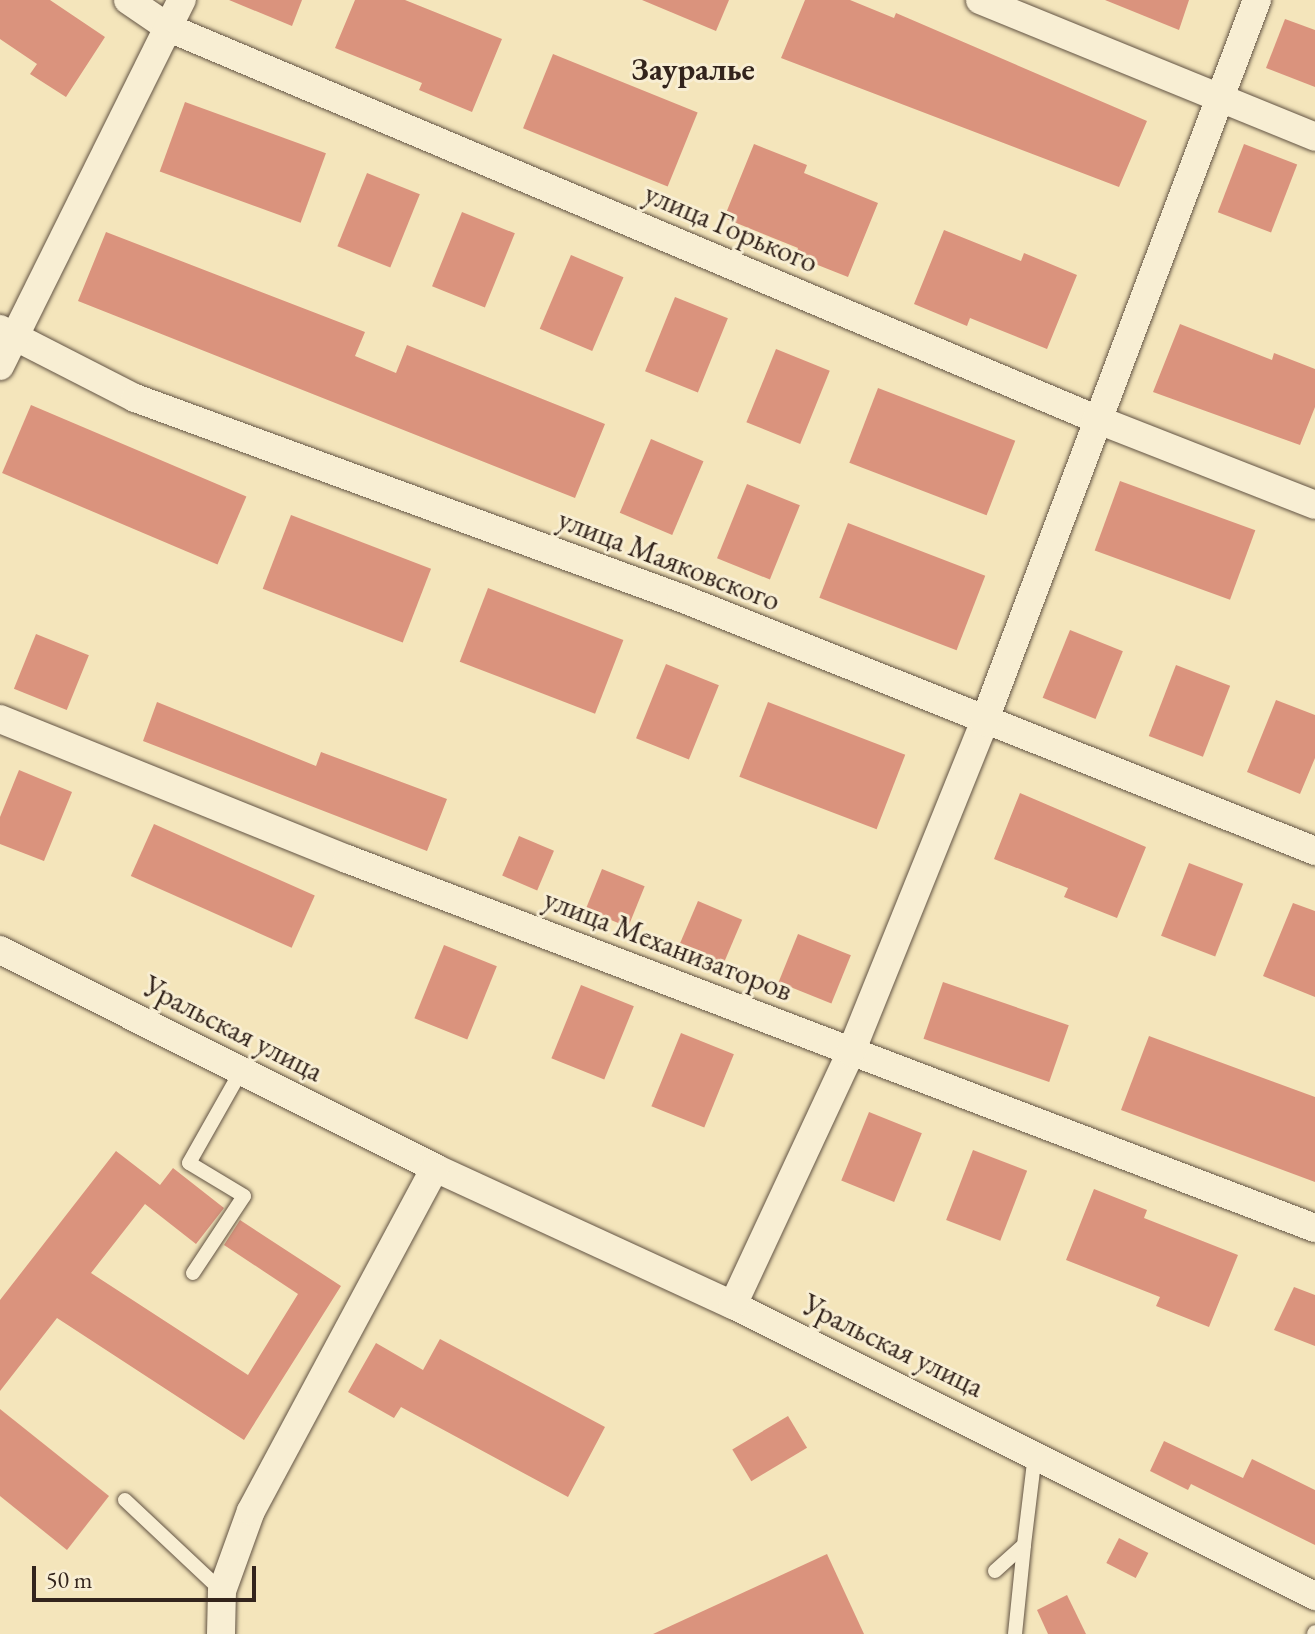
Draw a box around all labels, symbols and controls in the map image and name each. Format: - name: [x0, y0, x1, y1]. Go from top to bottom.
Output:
- district label: Зауралье: [631, 50, 755, 88]
- street label: улица Горького: [639, 175, 823, 281]
- street label: улица Маяковского: [553, 501, 785, 619]
- street label: улица Механизаторов: [539, 881, 797, 1009]
- street label: Уральская улица: [137, 968, 329, 1090]
- street label: Уральская улица: [797, 1287, 989, 1405]
- scale bar: [36, 1550, 260, 1600]
- text: 50 m: [46, 1564, 93, 1595]

